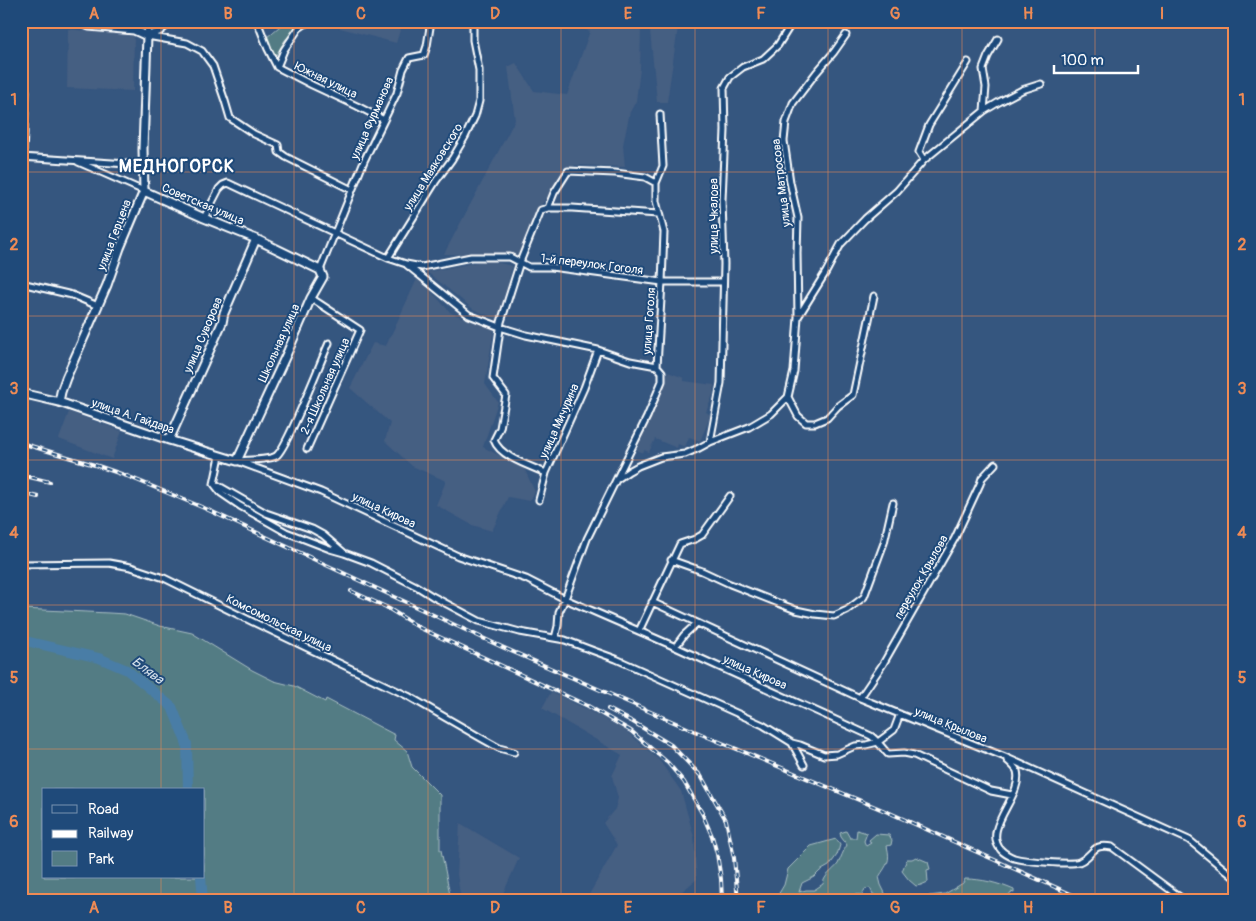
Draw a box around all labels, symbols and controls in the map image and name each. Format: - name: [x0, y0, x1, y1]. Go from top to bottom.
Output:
- text: A: [89, 4, 100, 24]
- text: B: [223, 4, 233, 24]
- text: C: [356, 4, 366, 24]
- text: D: [490, 4, 500, 24]
- text: E: [624, 4, 633, 24]
- text: F: [756, 4, 766, 24]
- text: G: [890, 4, 901, 24]
- text: H: [1023, 4, 1033, 24]
- text: I: [1160, 4, 1164, 24]
- scale bar: [1054, 42, 1137, 74]
- text: 100 m: [1061, 51, 1104, 70]
- street label: Южная улица: [292, 59, 360, 102]
- street label: улица Фурманова: [347, 74, 398, 163]
- text: 1: [11, 90, 17, 110]
- text: 1: [1239, 90, 1245, 110]
- street label: улица Маяковского: [400, 120, 467, 215]
- street label: улица Матросова: [769, 138, 794, 229]
- district label: МЕДНОГОРСК: [119, 155, 235, 178]
- street label: улица Чкалова: [707, 178, 722, 255]
- street label: Советская улица: [160, 180, 246, 229]
- street label: улица Герцена: [94, 197, 135, 274]
- text: 2: [10, 235, 19, 255]
- text: 2: [1238, 235, 1247, 255]
- street label: 1-й переулок Гоголя: [540, 251, 644, 278]
- street label: улица Гоголя: [640, 287, 659, 356]
- street label: улица Суворова: [180, 295, 226, 376]
- street label: Школьная улица: [256, 301, 304, 385]
- street label: 2-я Школьная улица: [297, 335, 354, 437]
- text: 3: [10, 379, 19, 399]
- text: 3: [1238, 379, 1247, 399]
- street label: улица Мичурина: [536, 381, 583, 462]
- street label: улица А. Гайдара: [88, 395, 177, 438]
- street label: улица Кирова: [349, 489, 418, 532]
- text: 4: [9, 523, 19, 543]
- text: 4: [1237, 523, 1247, 543]
- street label: переулок Крылова: [891, 532, 952, 622]
- street label: Комсомольская улица: [223, 591, 335, 656]
- street label: улица Кирова: [720, 651, 789, 693]
- water label: Блява: [128, 653, 168, 689]
- text: 5: [10, 668, 19, 688]
- text: 5: [1238, 668, 1247, 688]
- street label: улица Крылова: [911, 704, 990, 747]
- legend: [42, 788, 205, 878]
- text: Road: [88, 800, 119, 819]
- text: 6: [9, 812, 19, 832]
- text: 6: [1237, 812, 1247, 832]
- text: Railway: [88, 824, 134, 843]
- text: Park: [88, 850, 115, 869]
- text: A: [89, 898, 100, 918]
- text: B: [223, 898, 233, 918]
- text: C: [356, 898, 366, 918]
- text: D: [490, 898, 500, 918]
- text: E: [624, 898, 633, 918]
- text: F: [756, 898, 766, 918]
- text: G: [890, 898, 901, 918]
- text: H: [1023, 898, 1033, 918]
- text: I: [1160, 898, 1164, 918]

